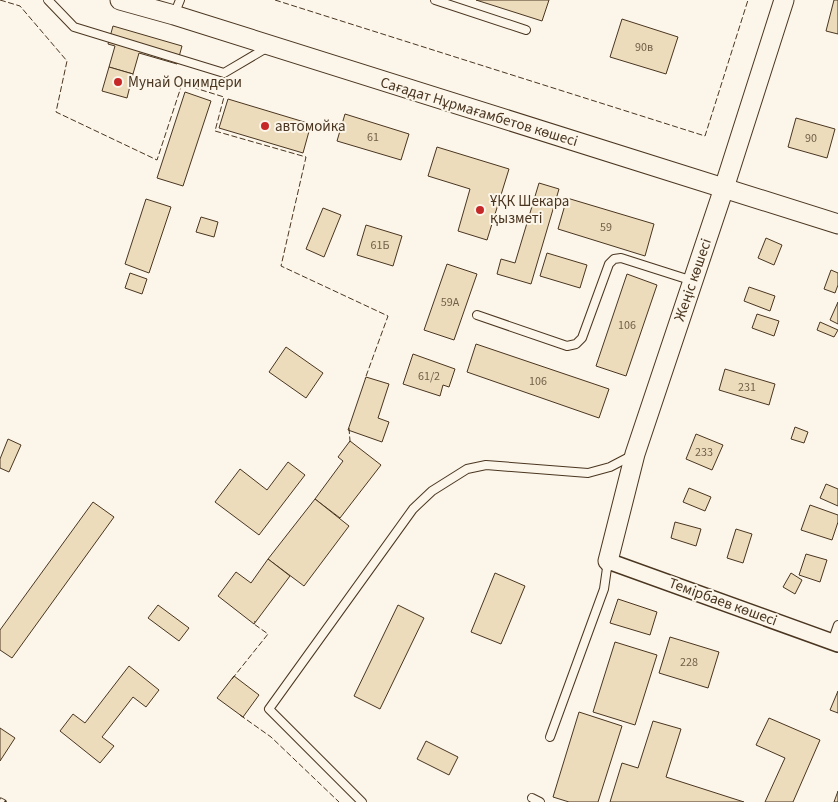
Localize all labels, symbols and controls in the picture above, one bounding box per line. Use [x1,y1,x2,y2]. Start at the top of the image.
house number: 90в [635,39,653,56]
place label: Мунай Онимдери [128,72,242,93]
street label: Сағадат Нұрмағамбетов көшесі [378,72,580,152]
marker: Мунай Онимдери [112,76,124,88]
place label: автомойка [275,116,346,137]
marker: автомойка [259,120,271,132]
house number: 61 [367,129,379,146]
house number: 90 [805,130,817,147]
place label: ҰҚК Шекара қызметі [489,191,569,229]
marker: ҰҚК Шекара қызметі [474,204,486,216]
house number: 59 [600,219,612,236]
street label: Жеңіс көшесі [669,236,717,324]
house number: 61Б [371,237,389,254]
house number: 59А [441,294,460,311]
house number: 106 [618,317,636,334]
house number: 61/2 [418,368,440,385]
house number: 106 [529,373,547,390]
house number: 231 [738,379,756,396]
house number: 233 [695,444,713,461]
street label: Темірбаев көшесі [666,573,780,631]
house number: 228 [680,654,698,671]

